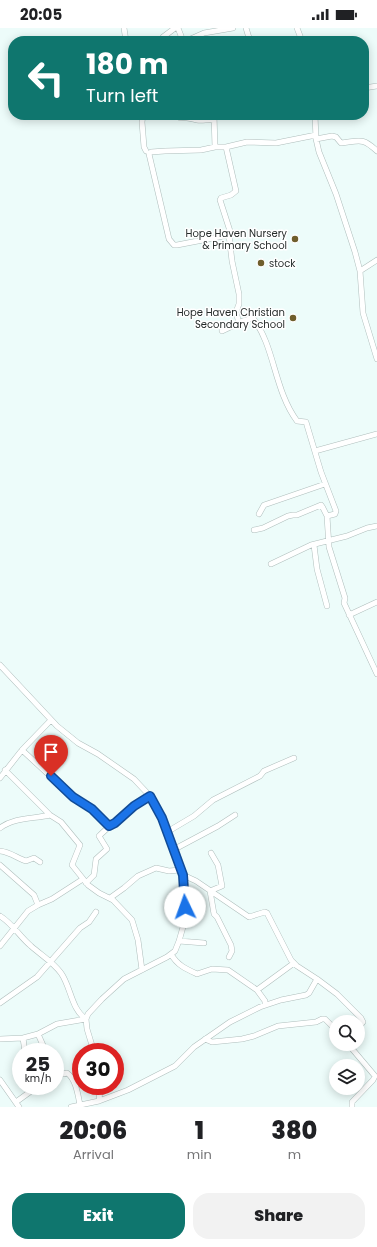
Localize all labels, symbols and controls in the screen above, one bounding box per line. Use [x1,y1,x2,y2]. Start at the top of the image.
text: 20:05 [20,4,62,25]
text: 180 m [86,45,169,84]
icon: left [20,52,72,104]
text: Turn left [86,83,158,108]
place label: Hope Haven Nursery & Primary School [186,226,287,253]
marker: Hope Haven Nursery & Primary School [290,234,300,244]
place label: stock [269,256,296,271]
marker: stock [256,258,266,268]
place label: Hope Haven Christian Secondary School [177,305,285,332]
marker: Hope Haven Christian Secondary School [288,313,298,323]
pin [34,735,68,776]
icon: arrive [40,741,62,763]
position arrow [164,886,206,928]
map controls [329,1015,365,1095]
button: search [329,1015,365,1051]
speed limit sign: 30 [72,1043,124,1095]
text: 25 [26,1050,50,1078]
button: layers [329,1059,365,1095]
text: km/h [25,1071,51,1086]
text: 20:06 [60,1114,127,1147]
text: 1 [195,1114,204,1147]
text: 380 [271,1114,317,1147]
text: Arrival [73,1145,114,1164]
text: min [187,1145,212,1164]
text: m [288,1145,301,1164]
button: Exit [12,1193,185,1239]
button: Share [193,1193,365,1239]

